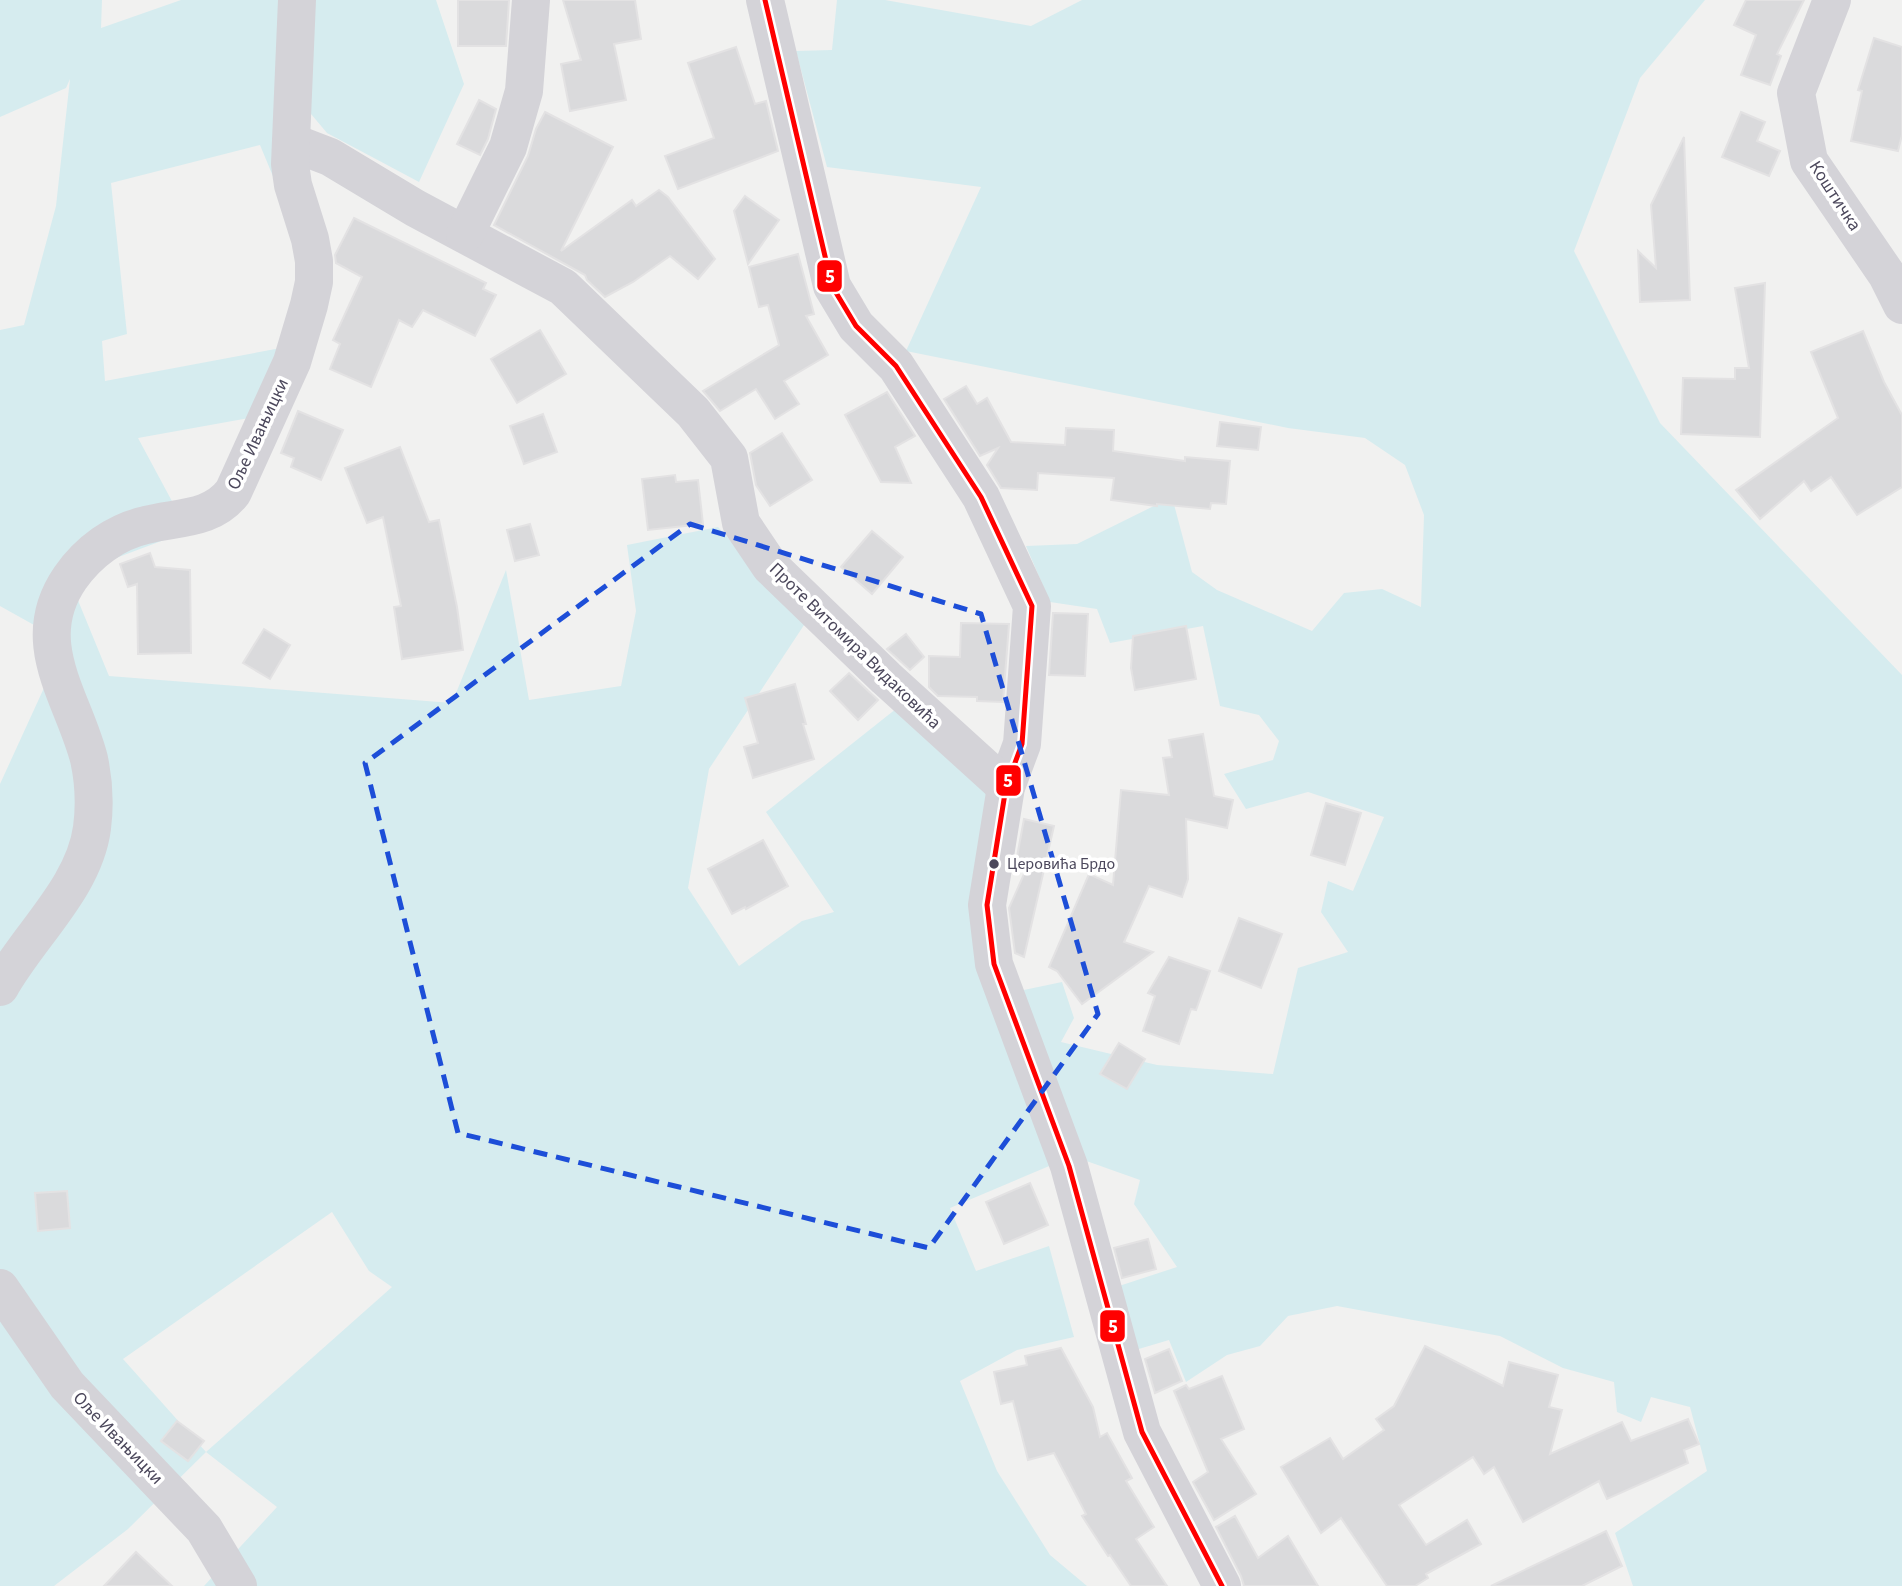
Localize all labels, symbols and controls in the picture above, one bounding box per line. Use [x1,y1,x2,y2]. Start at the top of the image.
street label: Коштичка [1803,156,1867,236]
line badge: 5 [816,259,843,293]
text: 5 [825,264,835,291]
street label: Оље Ивањицки [221,374,295,494]
street label: Проте Витомира Видаковића [764,557,946,735]
line badge: 5 [995,764,1022,797]
text: 5 [1003,768,1013,795]
place label: Церовића Брдо [1007,853,1115,875]
marker: Церовића Брдо [987,857,1001,871]
line badge: 5 [1099,1309,1126,1343]
text: 5 [1108,1314,1118,1341]
street label: Оље Ивањицки [67,1386,169,1490]

